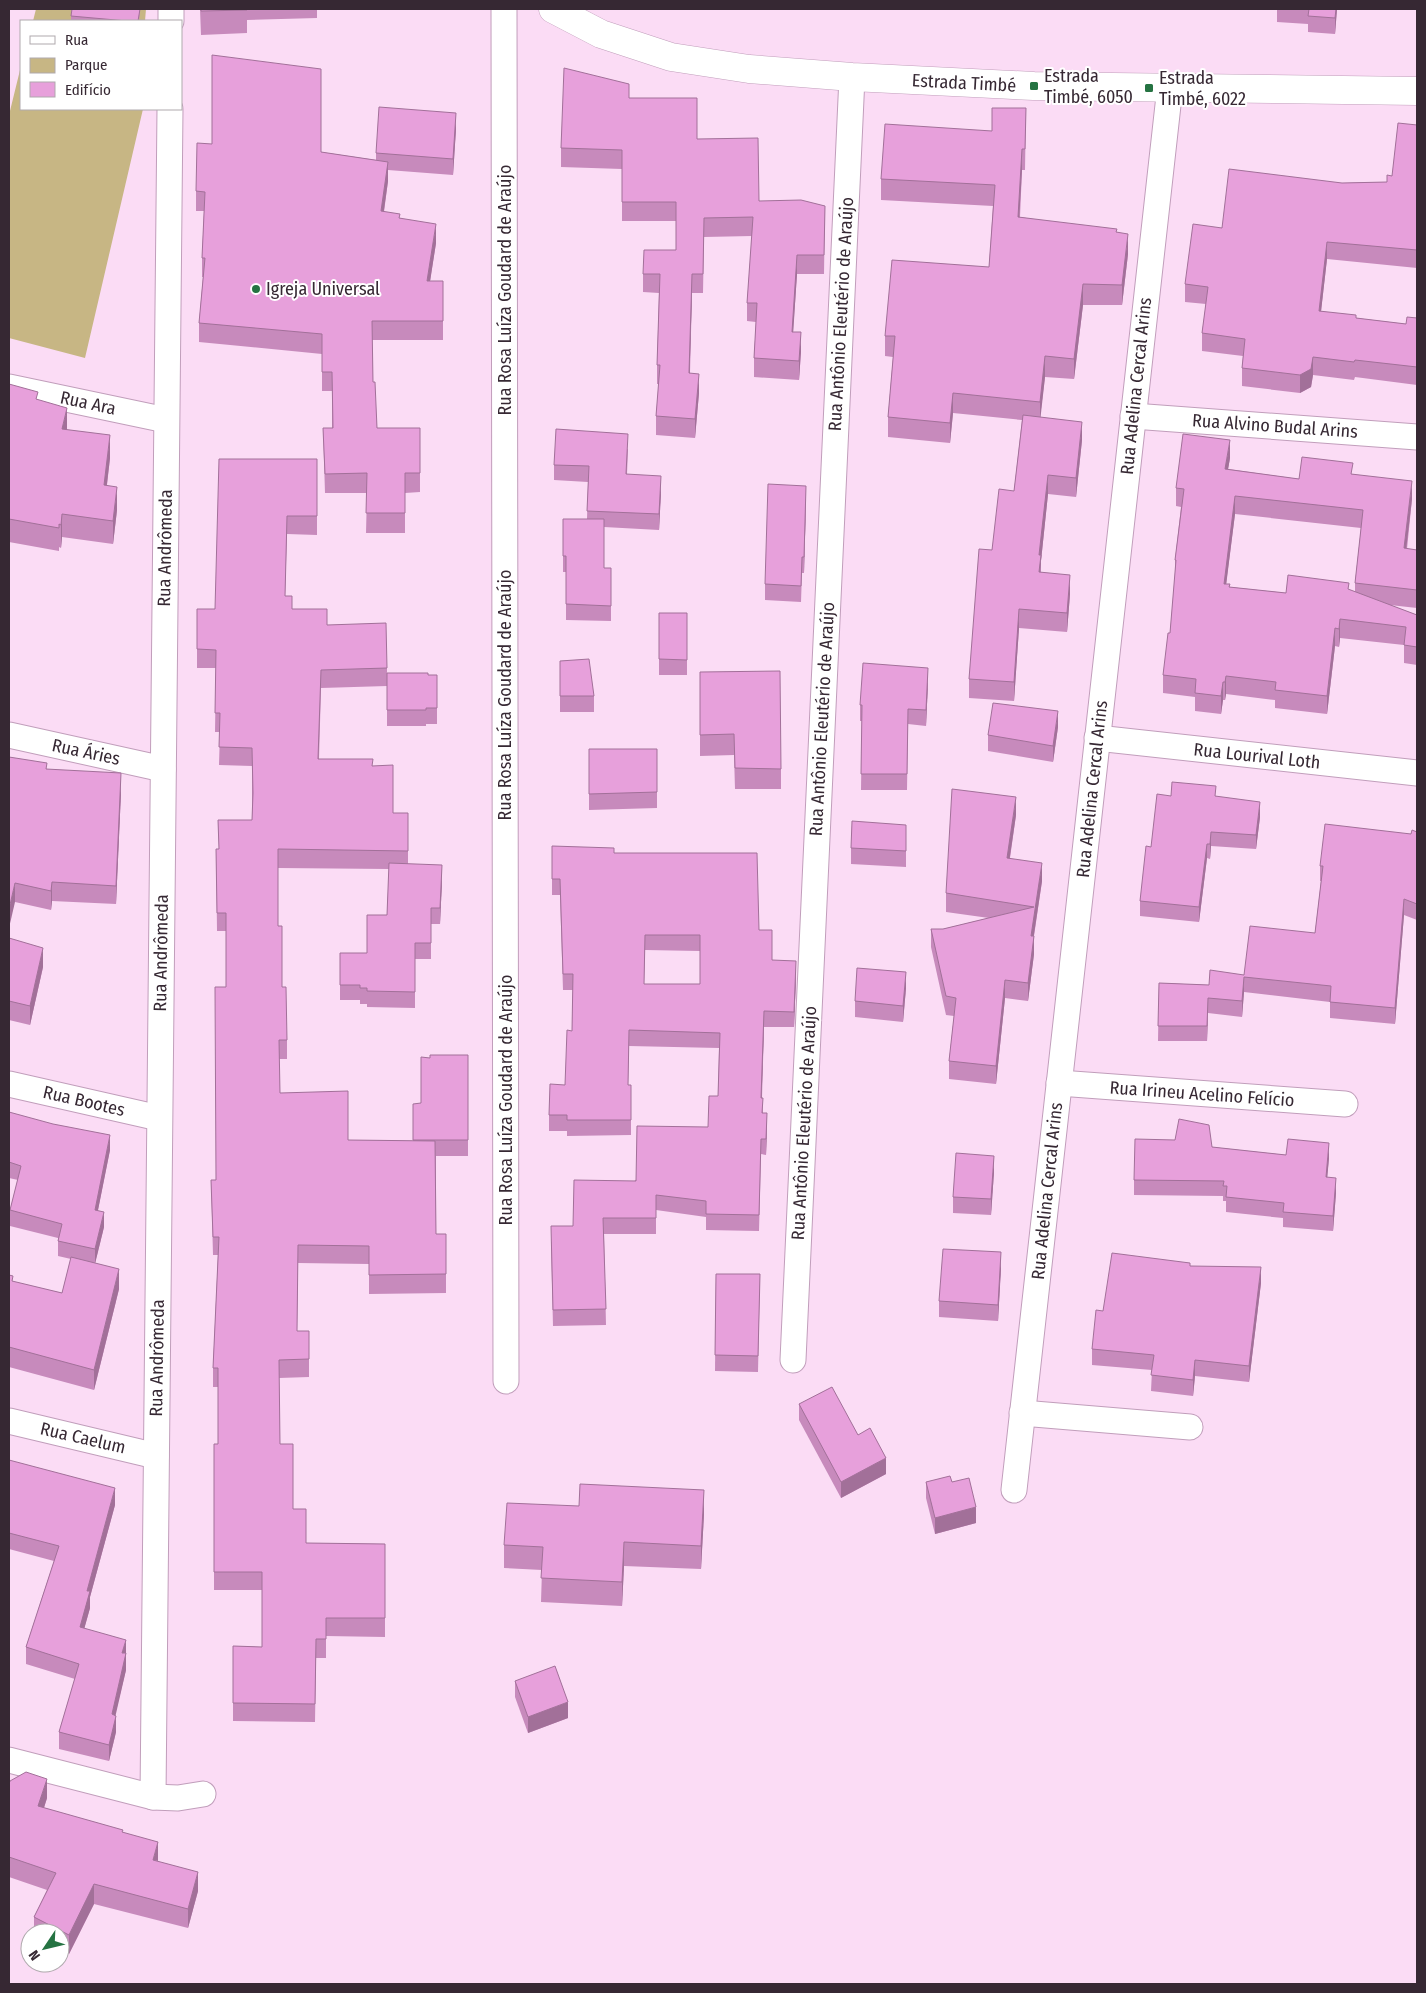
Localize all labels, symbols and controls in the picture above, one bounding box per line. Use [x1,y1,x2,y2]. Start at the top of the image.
legend [20,20,182,110]
text: Rua [65,31,88,49]
text: Parque [65,56,108,74]
place label: Estrada Timbé, 6050 [1044,65,1133,108]
place label: Estrada Timbé, 6022 [1159,67,1246,110]
street label: Estrada Timbé [911,69,1017,97]
marker: Estrada Timbé, 6050 [1028,80,1040,92]
text: Edifício [65,81,111,99]
marker: Estrada Timbé, 6022 [1143,82,1155,94]
street label: Rua Rosa Luíza Goudard de Araújo [494,164,516,416]
street label: Rua Antônio Eleutério de Araújo [824,196,858,432]
place label: Igreja Universal [266,278,380,300]
marker: Igreja Universal [250,283,262,295]
street label: Rua Adelina Cercal Arins [1116,296,1156,476]
street label: Rua Ara [58,386,118,420]
street label: Rua Alvino Budal Arins [1191,409,1359,443]
street label: Rua Andrômeda [153,489,177,607]
street label: Rua Rosa Luíza Goudard de Araújo [494,569,516,821]
street label: Rua Antônio Eleutério de Araújo [805,601,839,837]
street label: Rua Adelina Cercal Arins [1072,699,1112,879]
street label: Rua Áries [50,733,123,770]
street label: Rua Lourival Loth [1193,738,1321,774]
street label: Rua Andrômeda [149,894,173,1012]
street label: Rua Rosa Luíza Goudard de Araújo [495,974,517,1226]
street label: Rua Antônio Eleutério de Araújo [787,1005,821,1241]
street label: Rua Irineu Acelino Felício [1109,1077,1295,1111]
street label: Rua Bootes [41,1081,127,1121]
street label: Rua Adelina Cercal Arins [1027,1101,1067,1281]
street label: Rua Andrômeda [145,1299,169,1417]
street label: Rua Caelum [38,1418,128,1458]
north arrow [20,1923,70,1973]
text: N [25,1947,44,1963]

